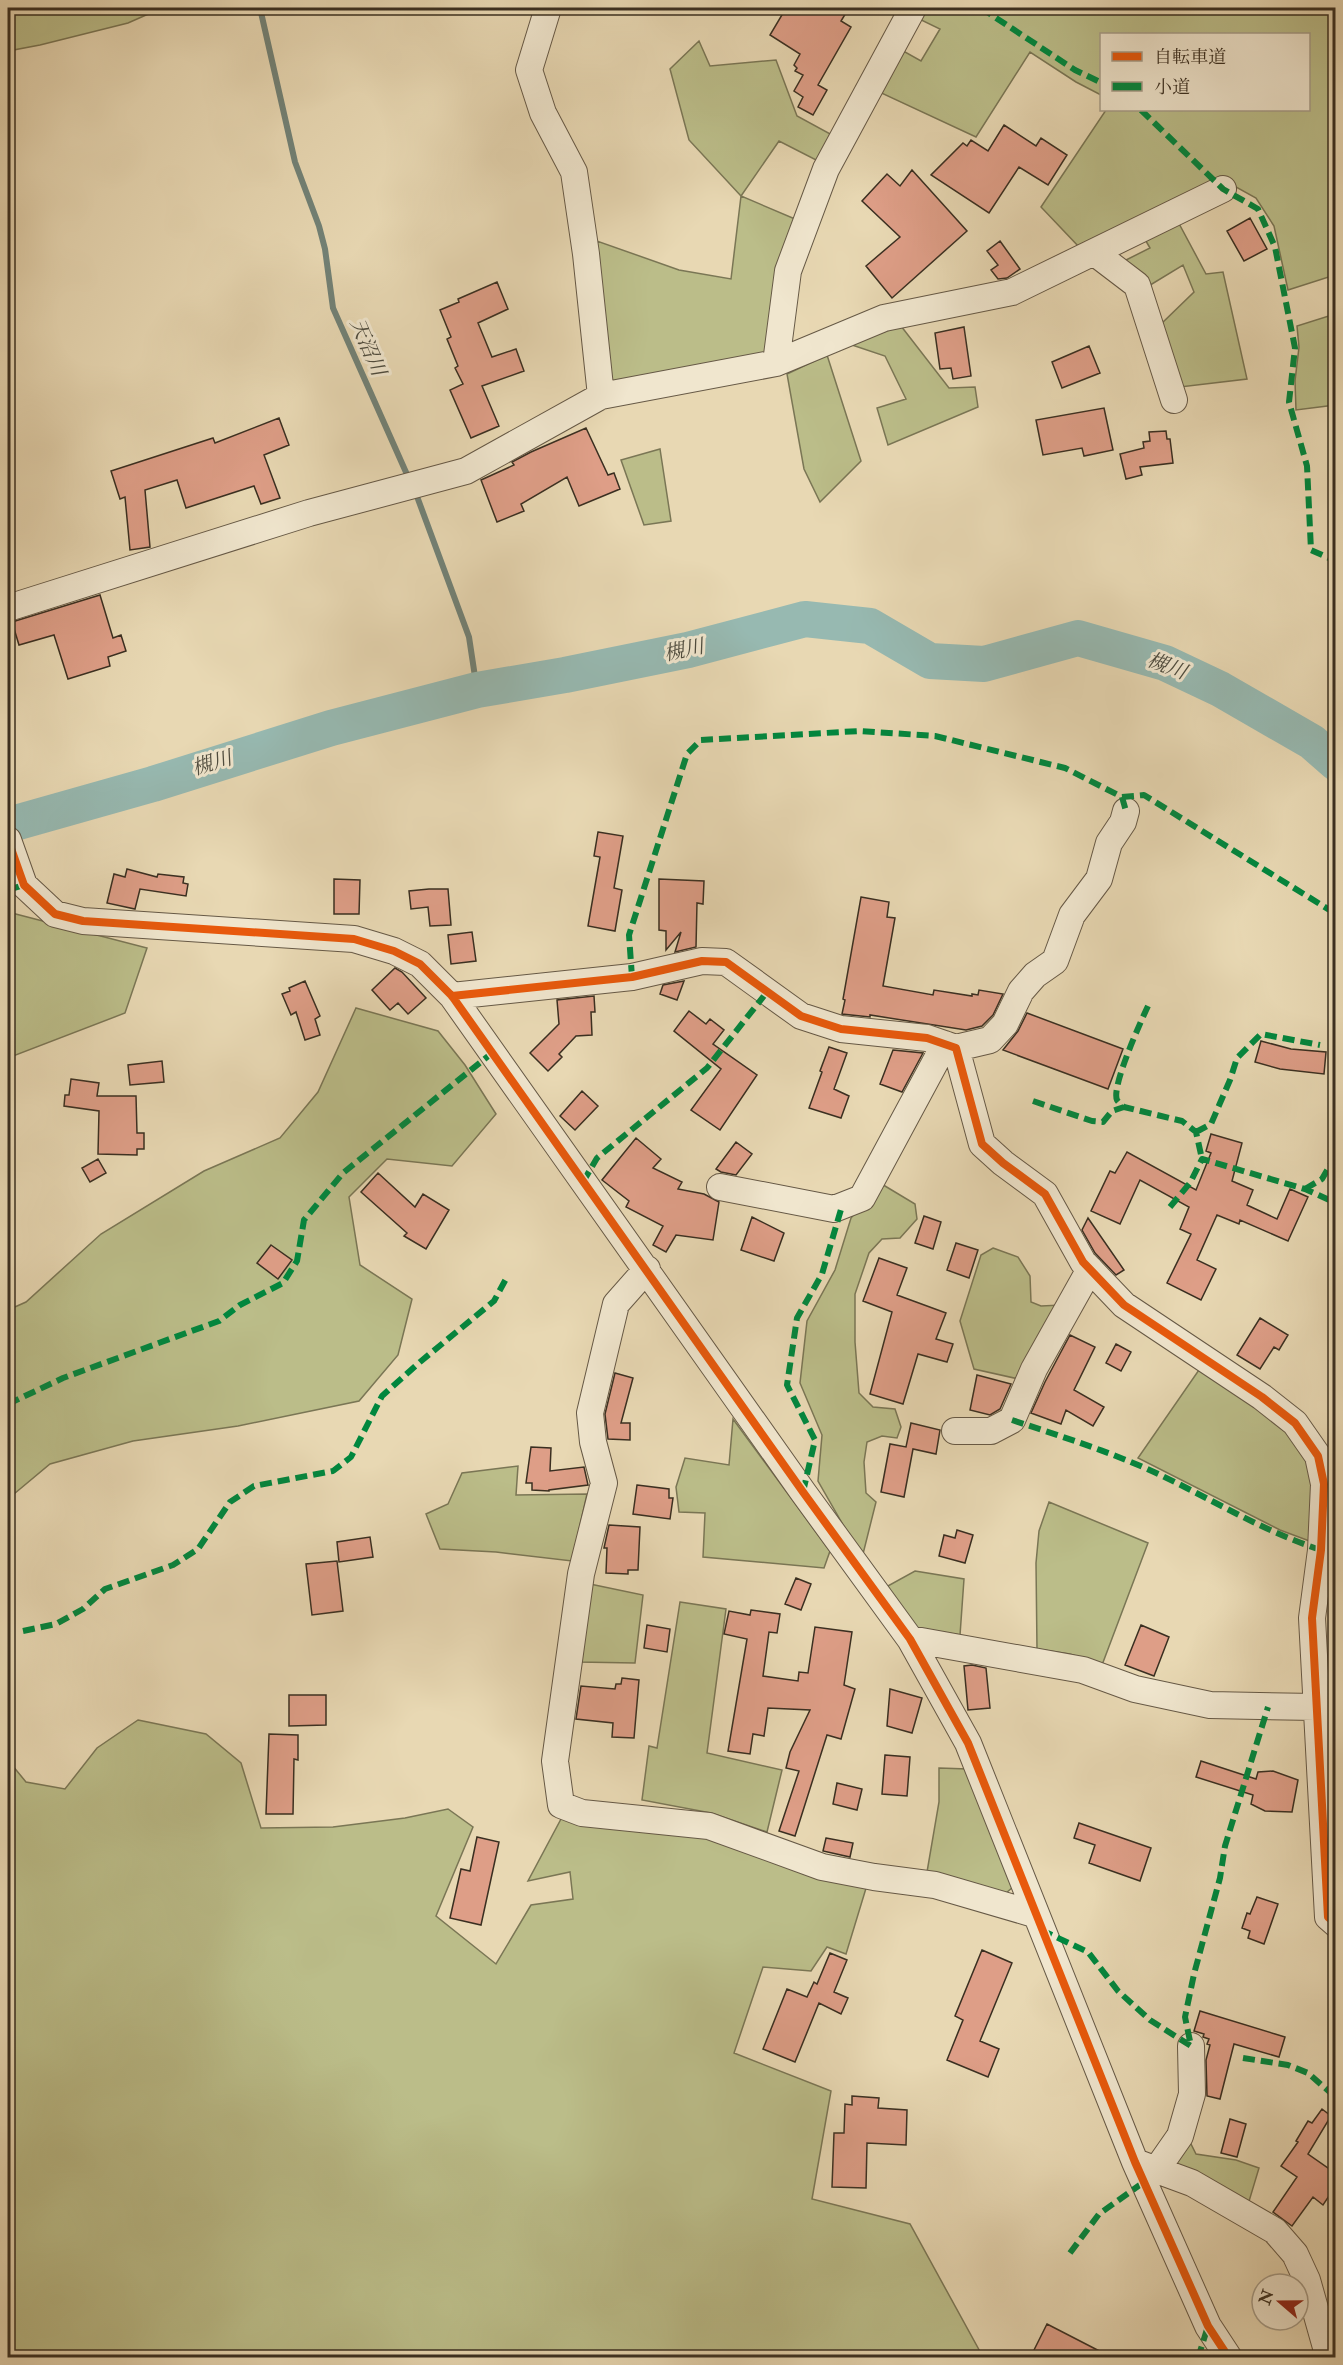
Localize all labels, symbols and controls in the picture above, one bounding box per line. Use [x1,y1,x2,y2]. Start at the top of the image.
legend [1100,33,1310,111]
text: 自転車道 [1154,46,1226,69]
text: 小道 [1154,76,1190,99]
water label: 天沼川 [345,315,392,381]
water label: 槻川 [662,633,708,666]
water label: 槻川 [1144,647,1192,686]
water label: 槻川 [189,745,237,781]
north arrow [1250,2272,1310,2332]
text: N [1255,2286,1279,2308]

